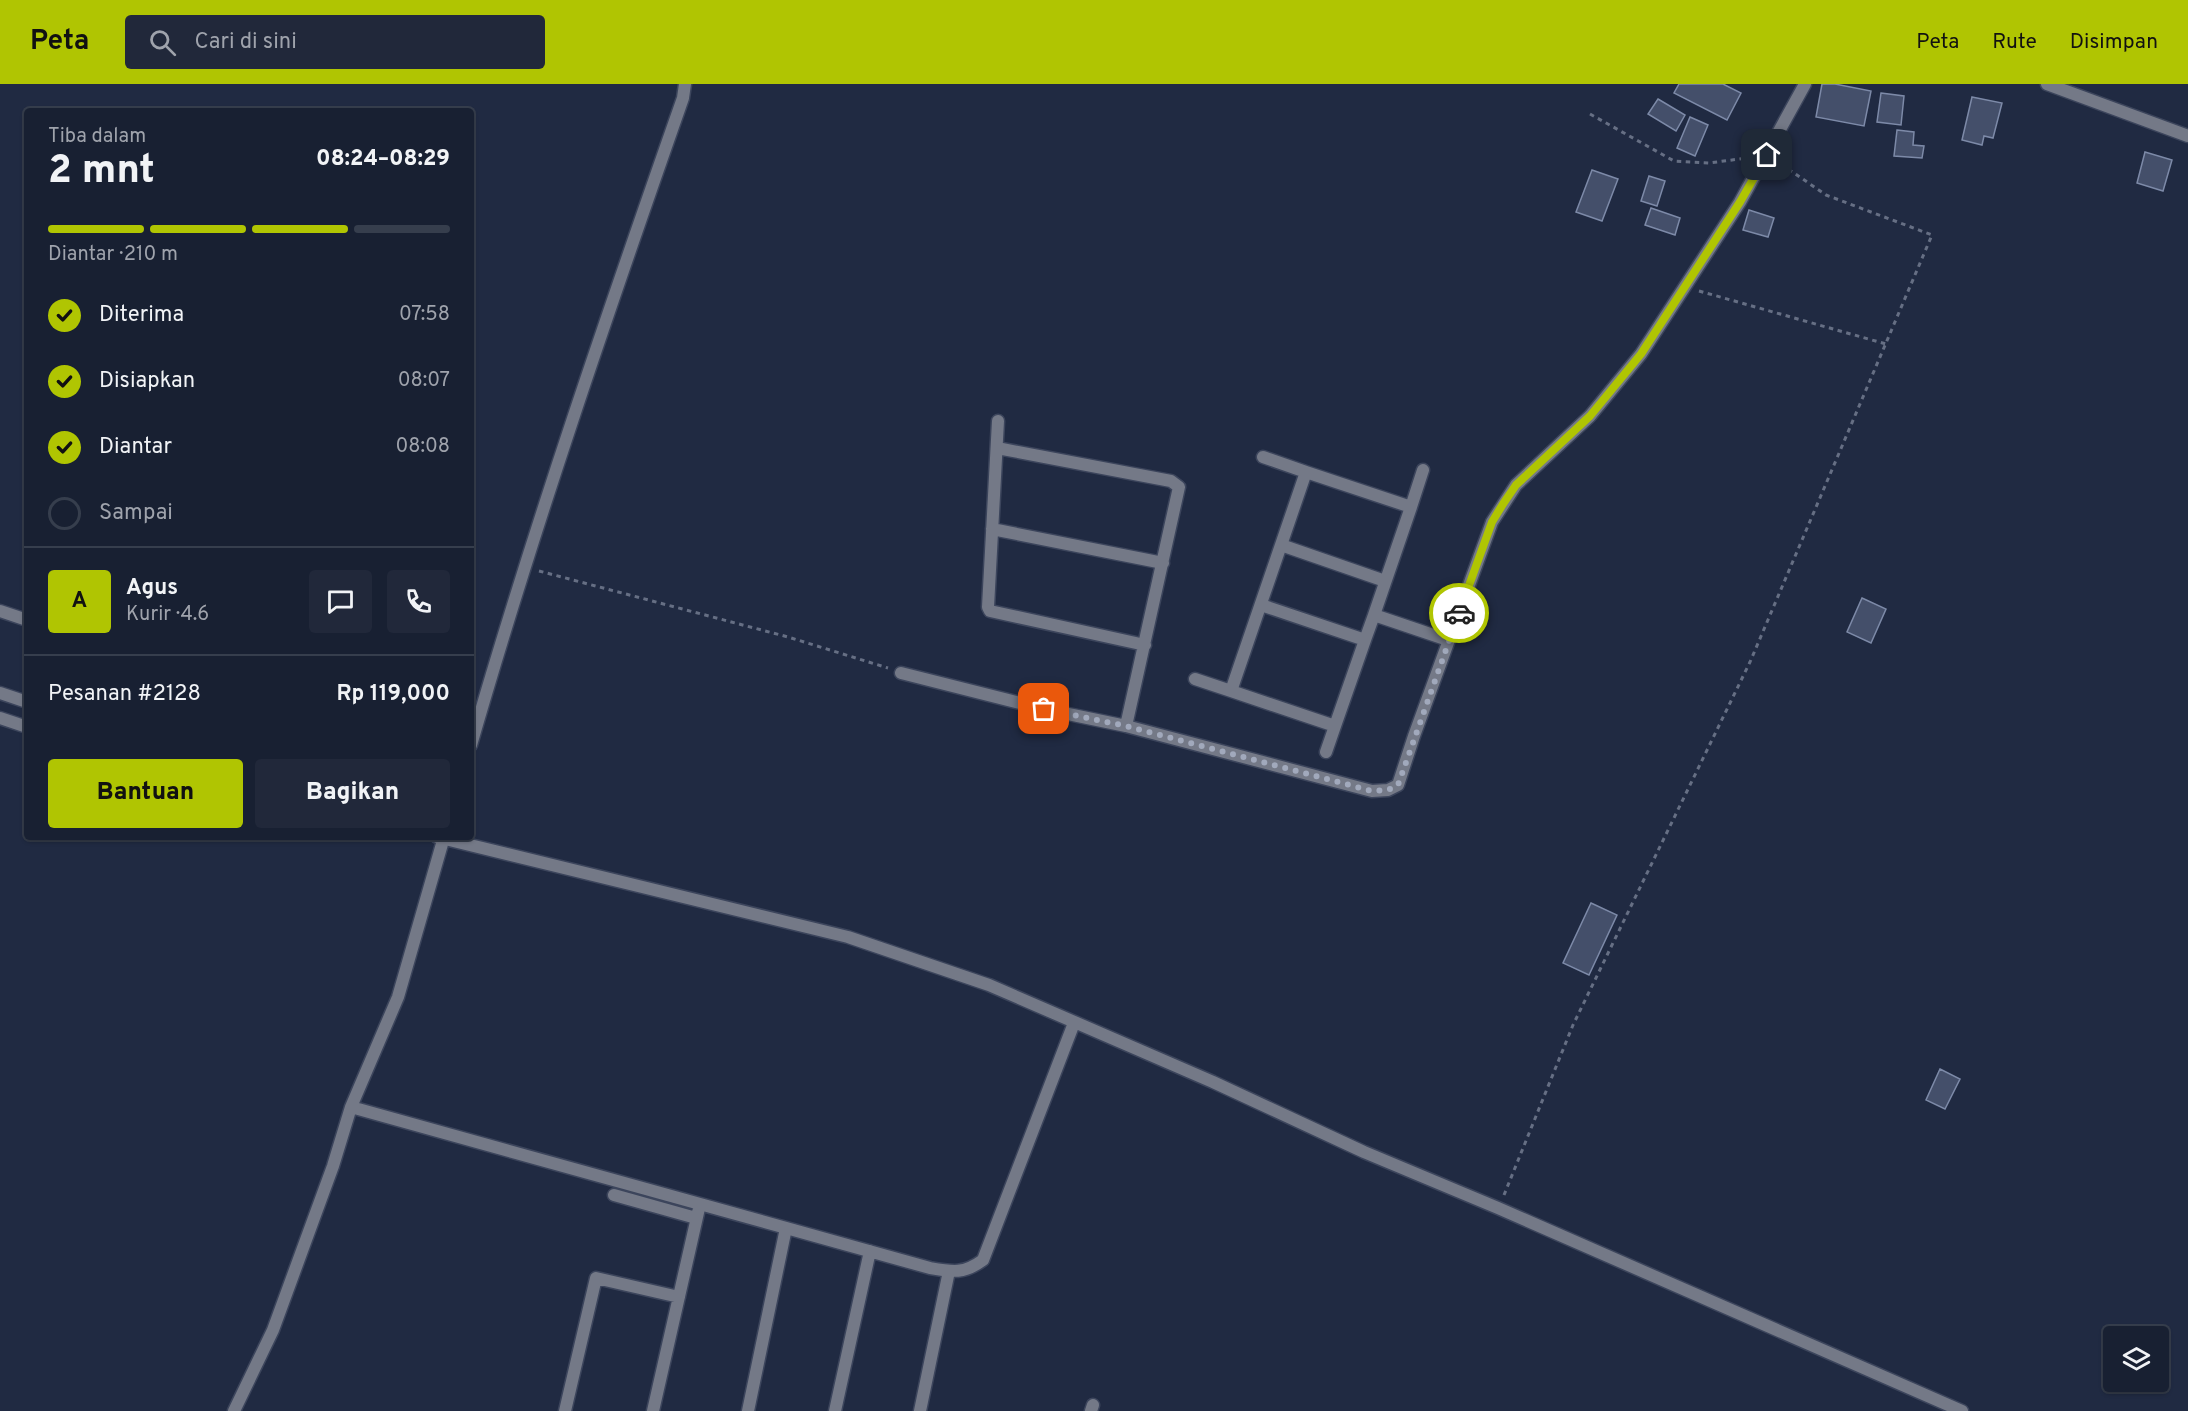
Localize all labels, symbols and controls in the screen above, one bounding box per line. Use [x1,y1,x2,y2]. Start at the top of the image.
search box [125,15,545,69]
text: Peta [30,24,89,60]
icon: search [146,26,179,59]
text: Cari di sini [194,29,297,56]
text: Peta [1916,29,1959,56]
text: Rute [1992,29,2037,56]
text: Disimpan [2070,29,2158,56]
text: Tiba dalam [48,124,146,150]
pin [1741,129,1792,180]
icon: home [1750,138,1783,171]
text: 08:24–08:29 [316,146,450,173]
text: 2 mnt [48,148,155,197]
text: Diantar · 210 m [48,242,178,268]
icon: check [48,299,81,332]
text: Diterima [99,302,184,329]
text: 07:58 [399,302,450,328]
icon: check [48,365,81,398]
text: Disiapkan [99,368,195,395]
text: 08:07 [398,368,450,394]
icon: check [48,431,81,464]
text: Diantar [99,434,172,461]
text: 08:08 [395,434,450,460]
text: Sampai [99,500,173,527]
button: chat [309,570,372,633]
button: phone [387,570,450,633]
text: Agus [126,575,178,602]
courier [1429,583,1489,643]
text: A [72,588,87,615]
icon: car [1443,597,1476,630]
text: Kurir · 4.6 [126,602,209,628]
text: Pesanan #2128 [48,681,201,708]
text: Rp 119,000 [336,681,450,708]
pin [1018,683,1069,734]
icon: bag [1027,692,1060,725]
button: Bantuan [48,759,243,828]
button: Bagikan [255,759,450,828]
map controls [2103,1326,2169,1392]
button: layers [2103,1326,2169,1392]

